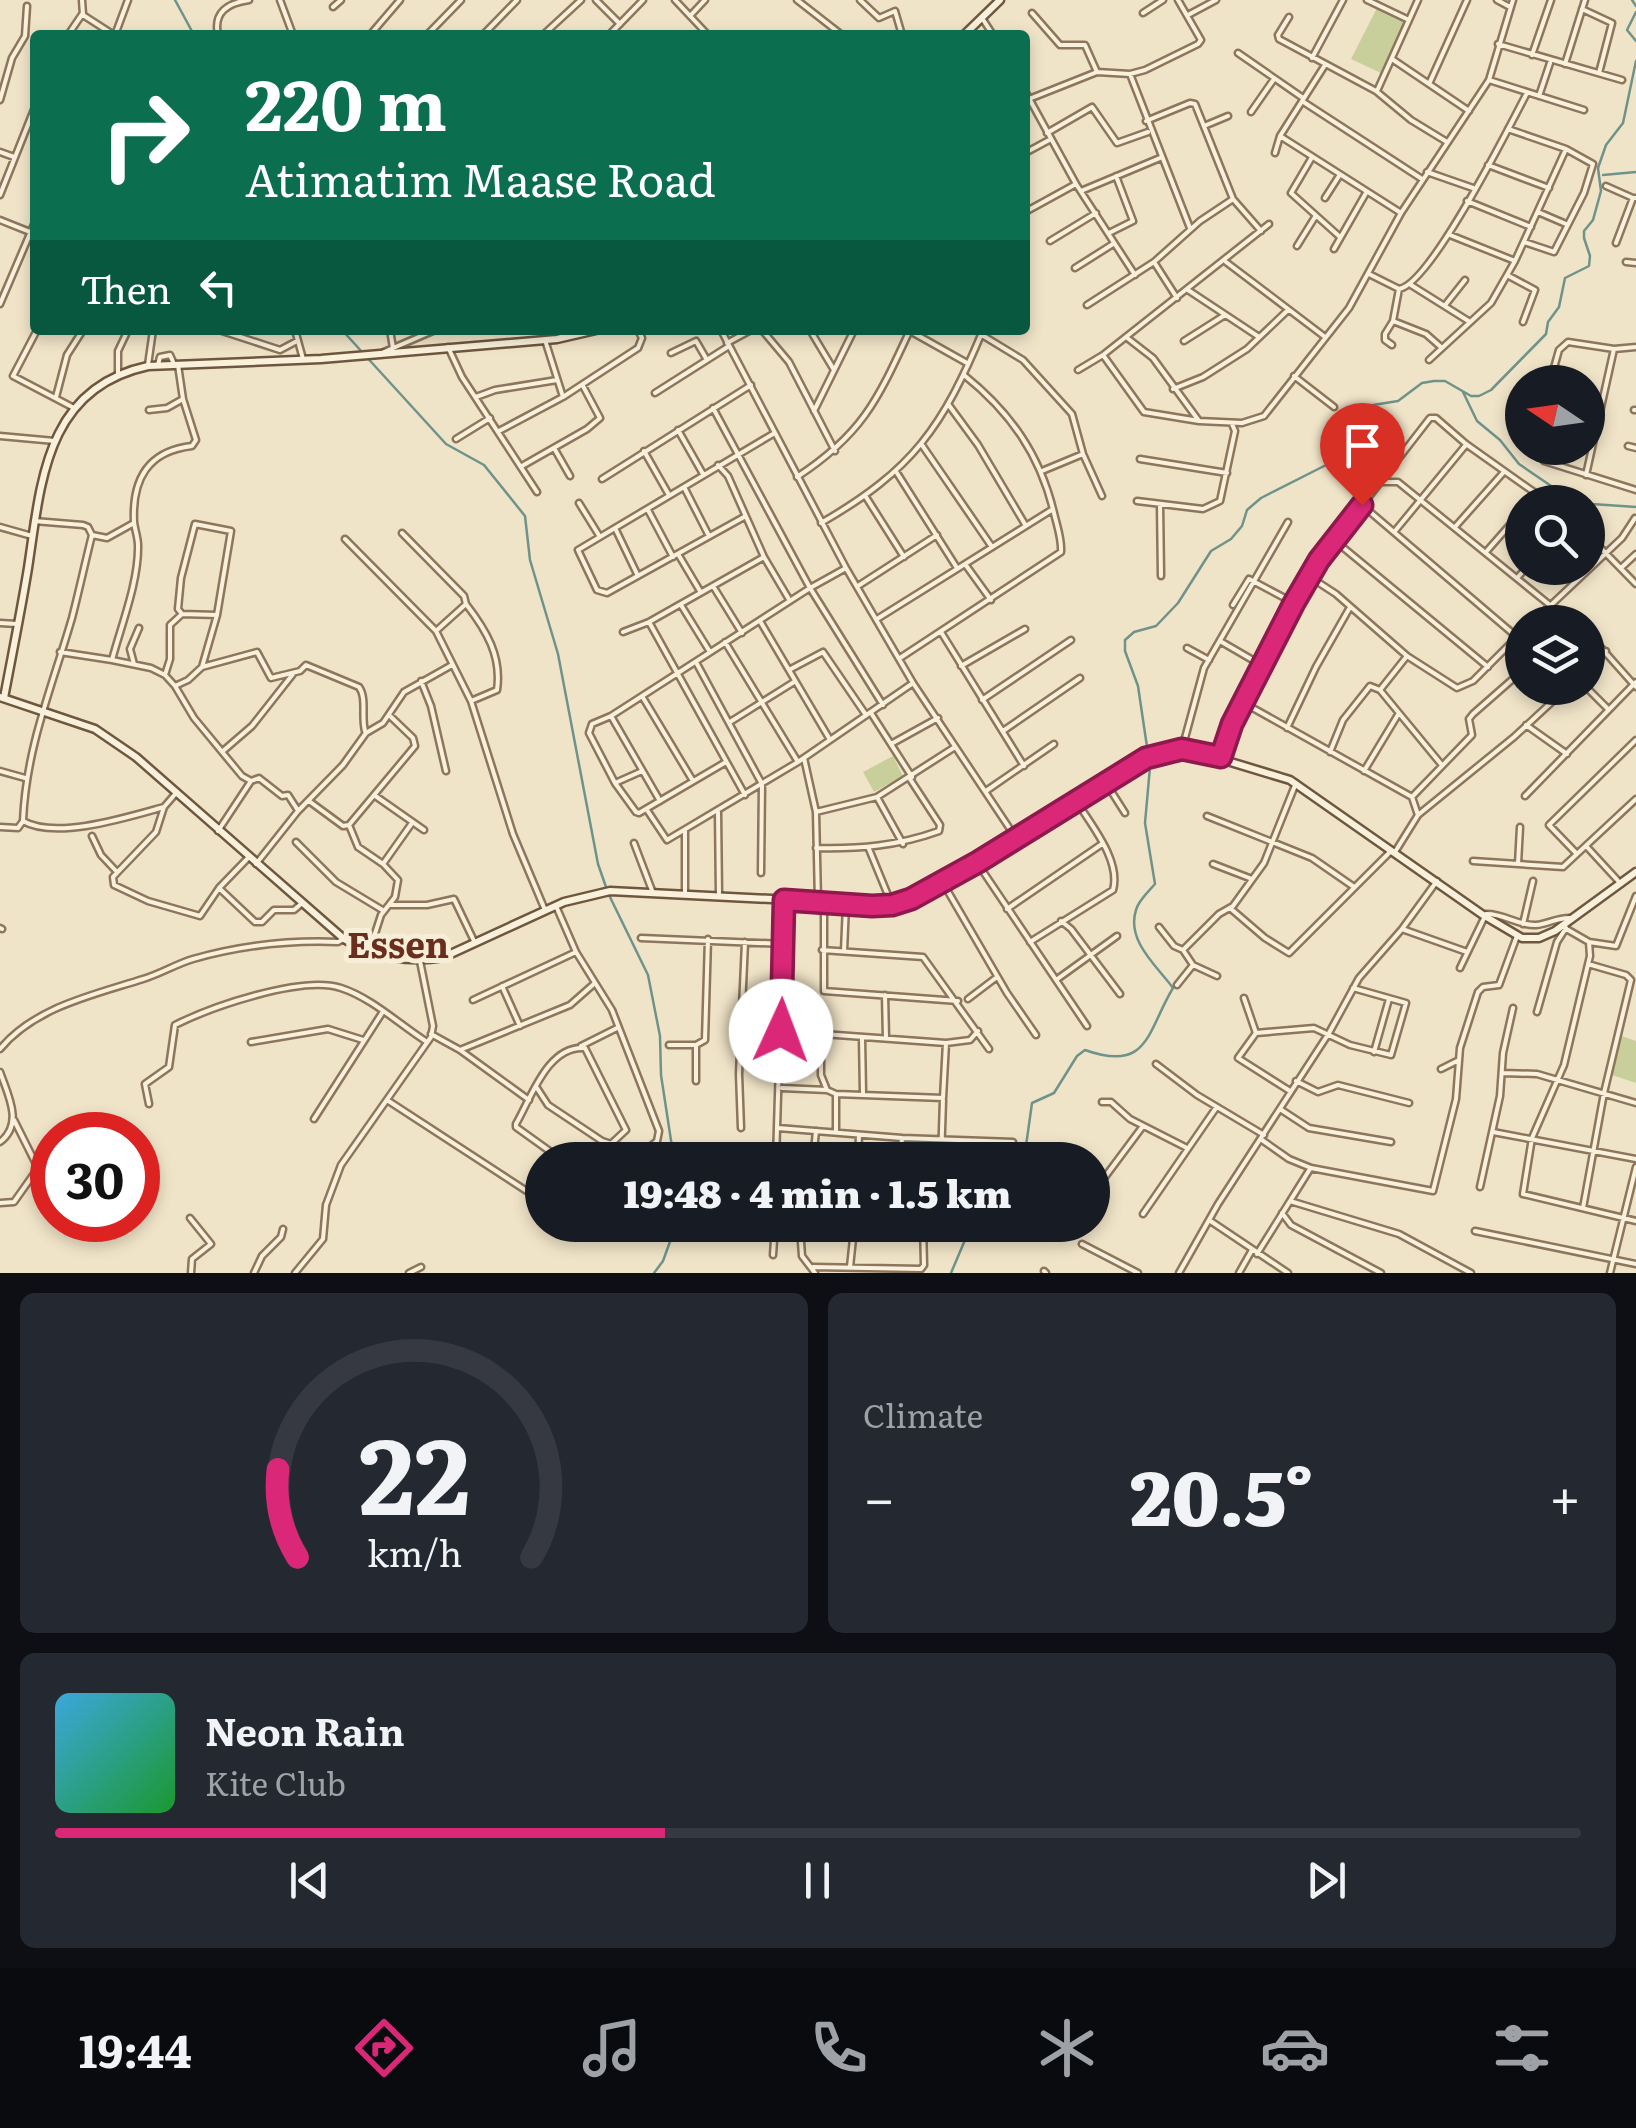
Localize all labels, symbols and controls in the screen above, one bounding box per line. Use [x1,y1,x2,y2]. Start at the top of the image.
text: 220 m [245,49,447,153]
icon: right [80,70,210,200]
text: Atimatim Maase Road [245,144,716,211]
text: Then [80,259,171,316]
icon: left [191,260,246,315]
north arrow [1505,365,1605,465]
map controls [1505,365,1605,705]
pin [1320,403,1405,506]
icon: arrive [1335,418,1390,473]
button: search [1505,485,1605,585]
button: layers [1505,605,1605,705]
district label: Essen [347,917,449,969]
position arrow [729,979,833,1083]
speed limit sign: 30 [30,1112,160,1242]
text: 19:48 · 4 min · 1.5 km [624,1163,1011,1220]
text: Climate [863,1390,983,1438]
text: 22 [358,1393,470,1547]
text: 20.5° [1130,1438,1314,1549]
text: − [863,1454,895,1536]
text: + [1549,1454,1581,1536]
text: km/h [366,1525,462,1578]
text: Neon Rain [205,1701,405,1758]
text: Kite Club [205,1758,346,1806]
icon: previous [282,1853,337,1908]
icon: pause [790,1853,845,1908]
icon: next [1299,1853,1354,1908]
icon: directions [349,2013,419,2083]
icon: music [577,2013,647,2083]
icon: phone [804,2013,874,2083]
icon: climate [1032,2013,1102,2083]
icon: car [1260,2013,1330,2083]
icon: filters [1487,2013,1557,2083]
text: 19:44 [79,2015,192,2082]

